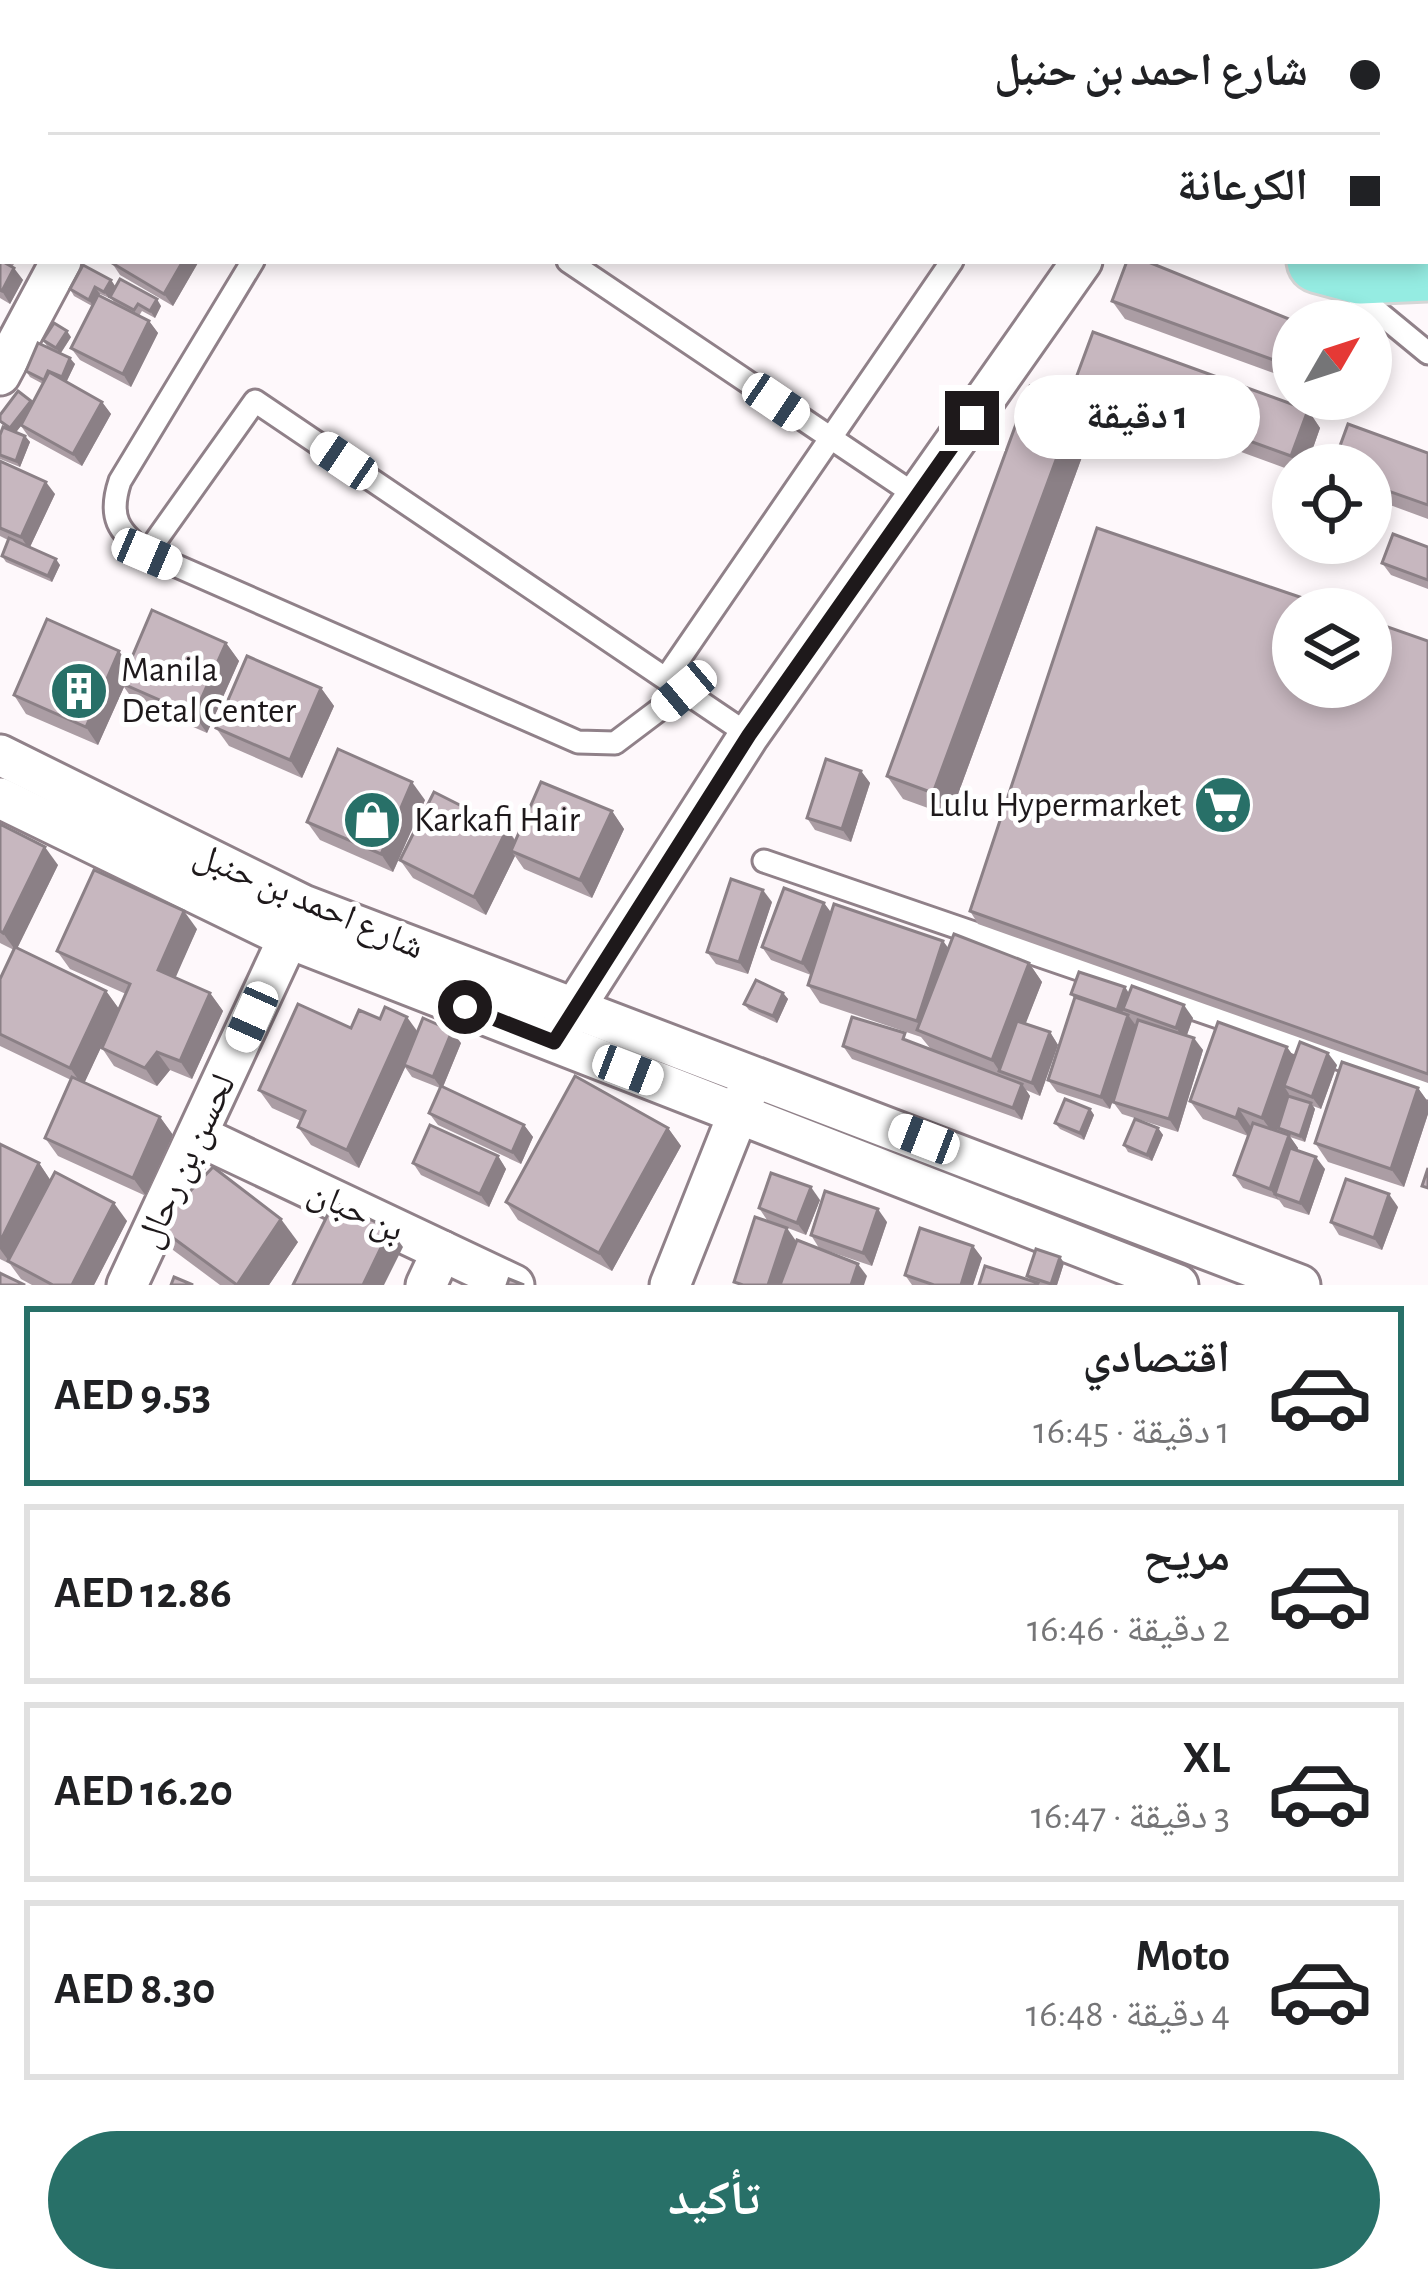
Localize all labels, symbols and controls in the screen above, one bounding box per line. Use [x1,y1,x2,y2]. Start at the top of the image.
text: شارع احمد بن حنبل [994,49,1308,94]
text: الكرعانة [1177,164,1308,209]
north arrow [1272,300,1392,420]
map controls [1272,300,1392,708]
car [736,367,816,437]
callout: 1 دقيقة [1014,376,1260,460]
route end [945,391,999,445]
text: 1 دقيقة [1086,397,1188,436]
car [304,426,384,496]
button: locate [1272,444,1392,564]
car [107,523,187,585]
button: layers [1272,588,1392,708]
place label: Manila Detal Center [121,652,297,729]
car [645,654,723,728]
building icon: Manila Detal Center [48,660,110,722]
supermarket icon: Lulu Hypermarket [1192,774,1254,836]
place label: Lulu Hypermarket [928,787,1182,823]
shop icon: Karkafi Hair [341,789,403,851]
place label: Karkafi Hair [414,802,580,838]
street label: شارع احمد بن حنبل [188,836,429,968]
car [221,977,283,1057]
route start [438,980,492,1034]
car [588,1040,668,1100]
street label: لحسن بن رحال [130,1069,244,1254]
car [884,1109,964,1169]
street label: بن حبان [302,1173,409,1250]
text: اقتصادي [1083,1336,1230,1381]
icon: car [1266,1342,1374,1450]
text: AED 9.53 [54,1373,211,1418]
text: 1 دقيقة · 16:45 [1033,1412,1230,1451]
text: مريح [1143,1534,1230,1579]
icon: car [1266,1540,1374,1648]
text: AED 12.86 [54,1571,232,1616]
text: 2 دقيقة · 16:46 [1027,1610,1230,1649]
text: XL [1182,1736,1230,1781]
icon: car [1266,1738,1374,1846]
text: AED 16.20 [54,1769,233,1814]
text: 3 دقيقة · 16:47 [1031,1797,1230,1836]
text: Moto [1135,1934,1230,1979]
icon: car [1266,1936,1374,2044]
text: AED 8.30 [54,1967,216,2012]
text: 4 دقيقة · 16:48 [1026,1995,1230,2034]
button: تأكيد [48,2131,1380,2269]

